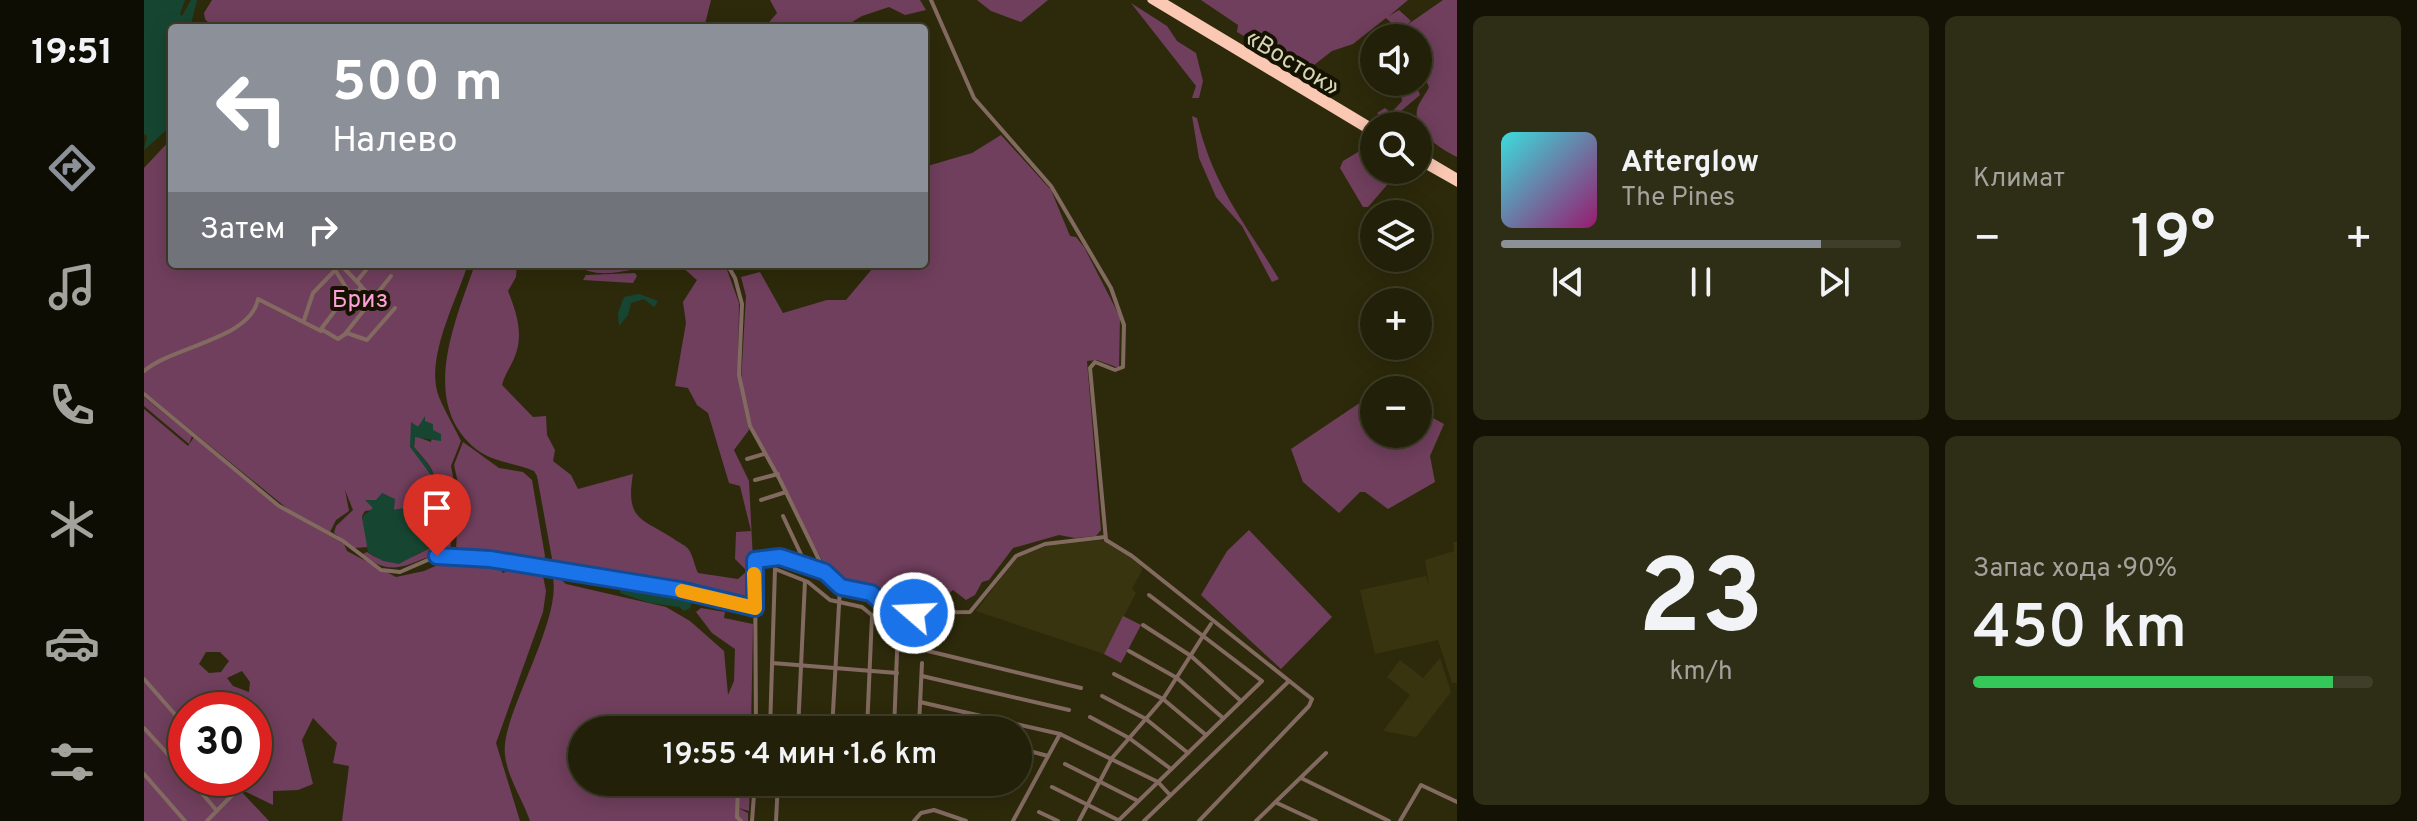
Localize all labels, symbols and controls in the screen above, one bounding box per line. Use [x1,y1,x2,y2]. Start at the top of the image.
street label: «Восток» [1239,24,1345,104]
map controls [1360,24,1432,448]
button: sound [1360,24,1432,96]
text: 19:51 [31,31,113,77]
text: 500 m [332,50,503,120]
icon: left [200,56,304,160]
button: search [1360,112,1432,184]
text: Налево [332,119,458,165]
icon: directions [44,140,100,196]
text: Afterglow [1621,145,1759,182]
text: Климат [1973,163,2065,196]
text: The Pines [1621,182,1735,215]
button: layers [1360,200,1432,272]
text: 19° [2131,203,2215,279]
icon: right [301,208,345,252]
text: Затем [200,212,285,249]
text: − [1973,213,2001,269]
text: + [2345,213,2373,269]
icon: music [44,259,100,315]
icon: previous [1546,260,1590,304]
icon: pause [1679,260,1723,304]
icon: next [1812,260,1856,304]
park label: Бриз [332,286,388,316]
button: + [1360,288,1432,360]
button: − [1360,376,1432,448]
icon: phone [44,377,100,433]
pin [403,474,471,556]
icon: arrive [415,486,459,530]
icon: climate [44,496,100,552]
text: 23 [1638,538,1764,670]
text: Запас хода · 90% [1973,553,2177,586]
position arrow [872,571,956,655]
text: 450 km [1973,593,2187,669]
icon: car [44,615,100,671]
text: km/h [1669,656,1733,689]
speed limit sign: 30 [168,692,272,796]
icon: filters [44,734,100,790]
text: 19:55 · 4 мин · 1.6 km [663,737,937,774]

